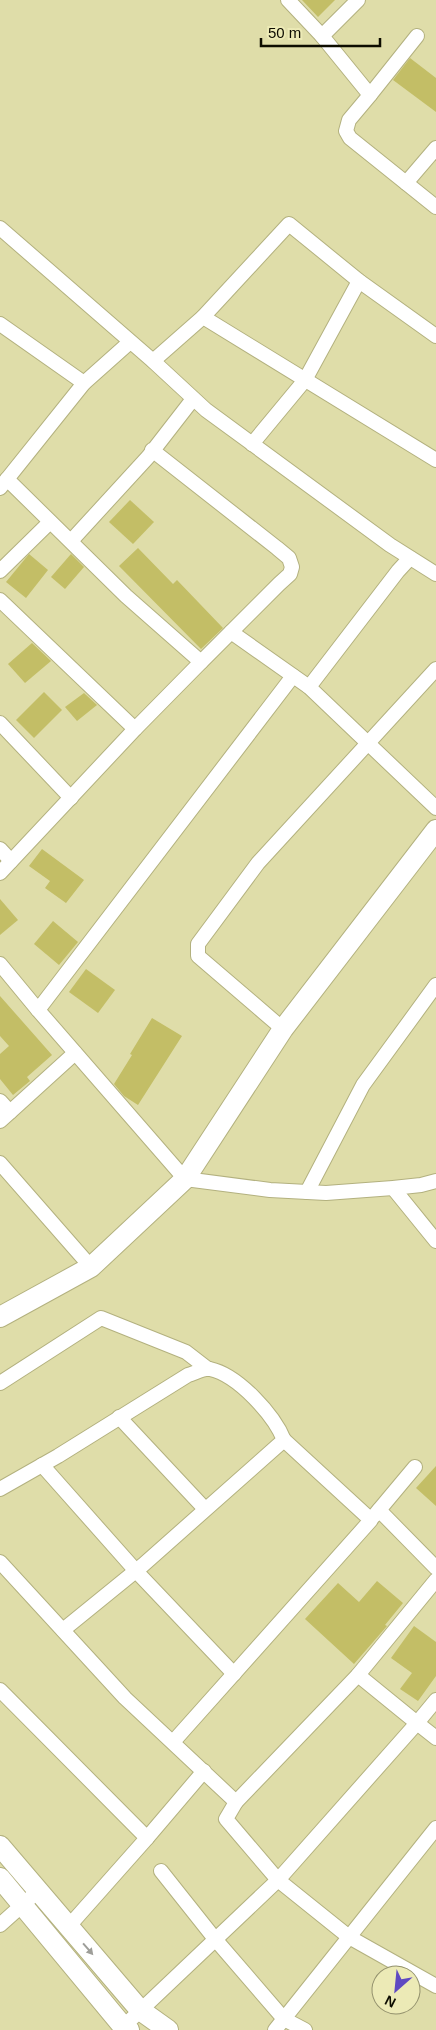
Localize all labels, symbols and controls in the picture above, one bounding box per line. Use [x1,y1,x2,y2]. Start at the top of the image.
scale bar [261,15,380,47]
text: 50 m [268,24,301,41]
one-way arrow [83,1943,94,1956]
north arrow [371,1965,421,2015]
text: N [382,1992,398,2011]

